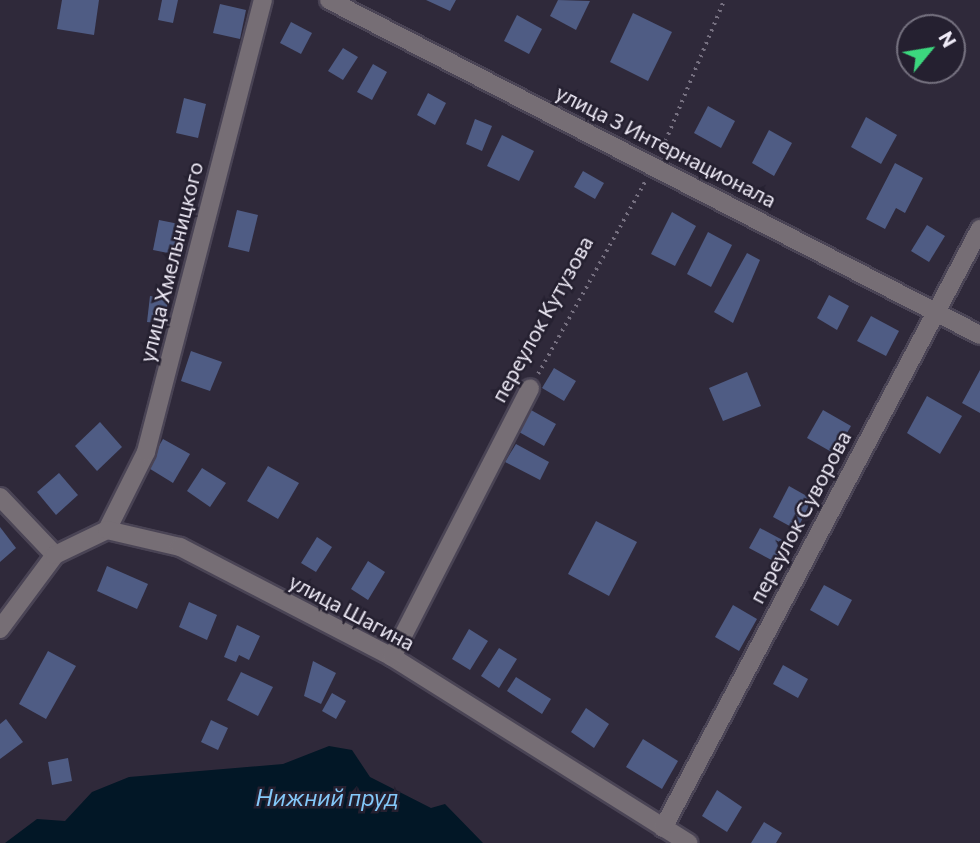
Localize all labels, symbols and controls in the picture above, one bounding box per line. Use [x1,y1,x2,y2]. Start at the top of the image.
north arrow [896,14,966,84]
text: N [934,27,961,51]
street label: улица 3 Интернационала [552,79,780,213]
street label: улица Хмельницкого [134,159,208,365]
street label: переулок Кутузова [486,232,598,406]
street label: переулок Суворова [744,427,856,607]
street label: улица Шагина [285,568,419,656]
water label: Нижний пруд [255,783,399,811]

